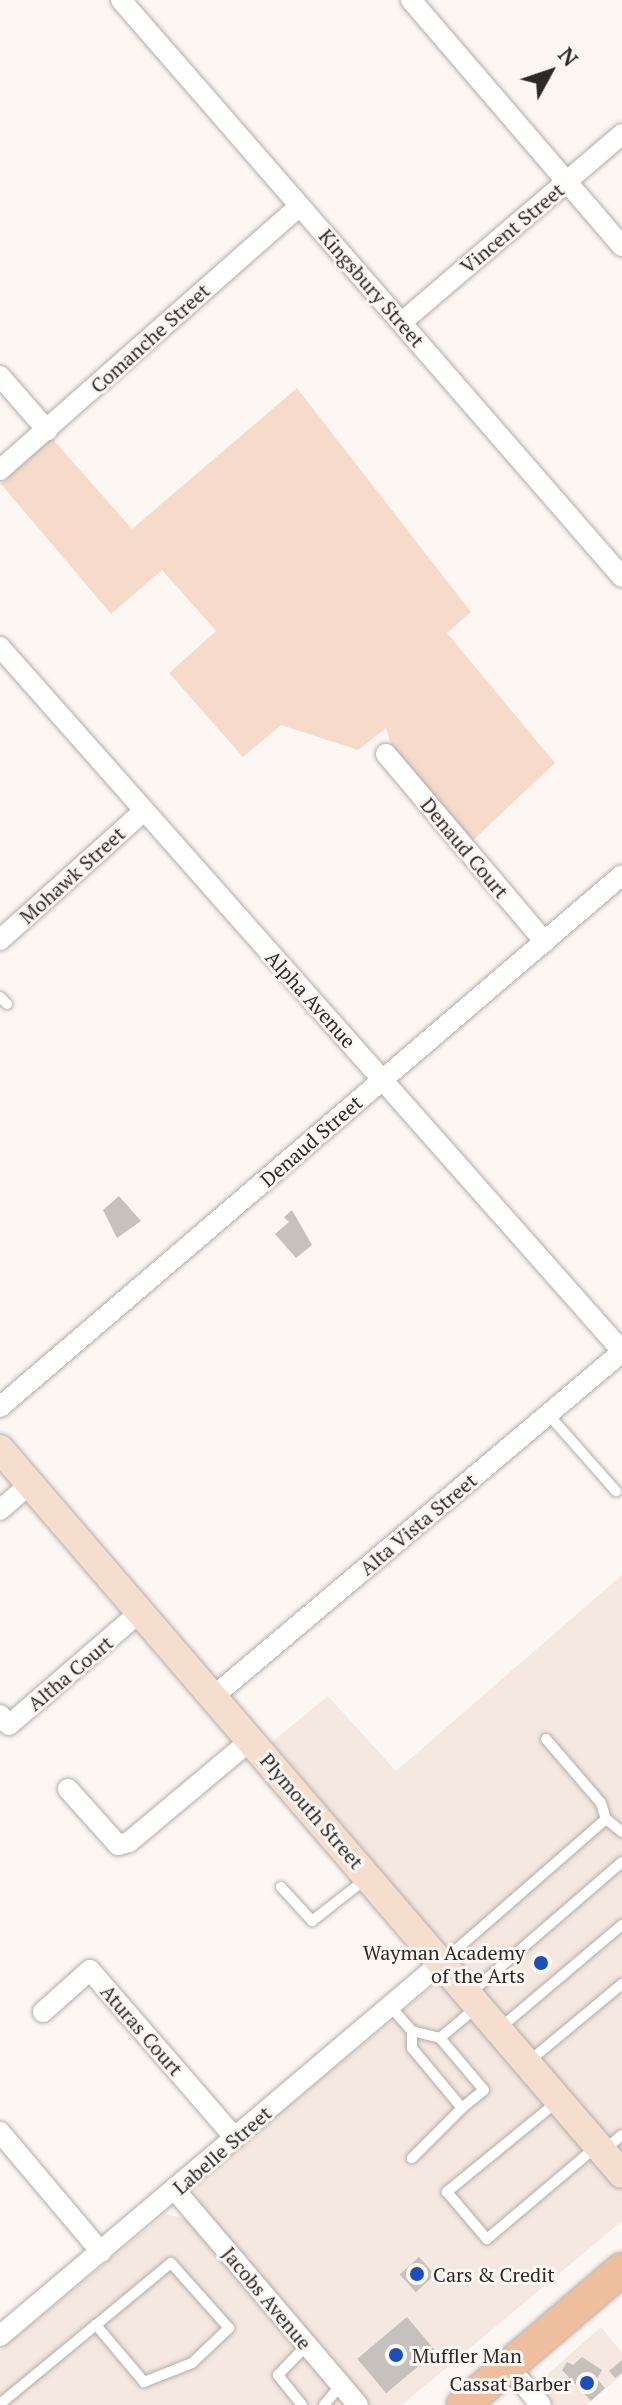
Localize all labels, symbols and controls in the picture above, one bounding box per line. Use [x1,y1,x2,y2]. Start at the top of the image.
north arrow [510,32,590,112]
text: N [552,41,585,72]
street label: Vincent Street [455,178,569,278]
street label: Kingsbury Street [314,224,430,352]
street label: Comanche Street [85,278,215,398]
street label: Denaud Court [416,793,514,903]
street label: Mohawk Street [14,821,130,929]
street label: Alpha Avenue [261,945,361,1053]
street label: Denaud Street [255,1090,367,1192]
street label: Alta Vista Street [354,1468,482,1580]
street label: Altha Court [23,1630,117,1716]
street label: Plymouth Street [255,1748,369,1874]
place label: Wayman Academy of the Arts [362,1940,525,1987]
marker: Wayman Academy of the Arts [532,1954,550,1972]
street label: Aturas Court [96,1980,188,2080]
street label: Labelle Street [168,2101,276,2199]
street label: Jacobs Avenue [217,2242,317,2354]
place label: Cars & Credit [433,2262,555,2286]
marker: Cars & Credit [408,2265,426,2283]
place label: Muffler Man [412,2343,522,2367]
marker: Muffler Man [387,2346,405,2364]
place label: Cassat Barber [450,2371,571,2395]
marker: Cassat Barber [578,2374,596,2392]

